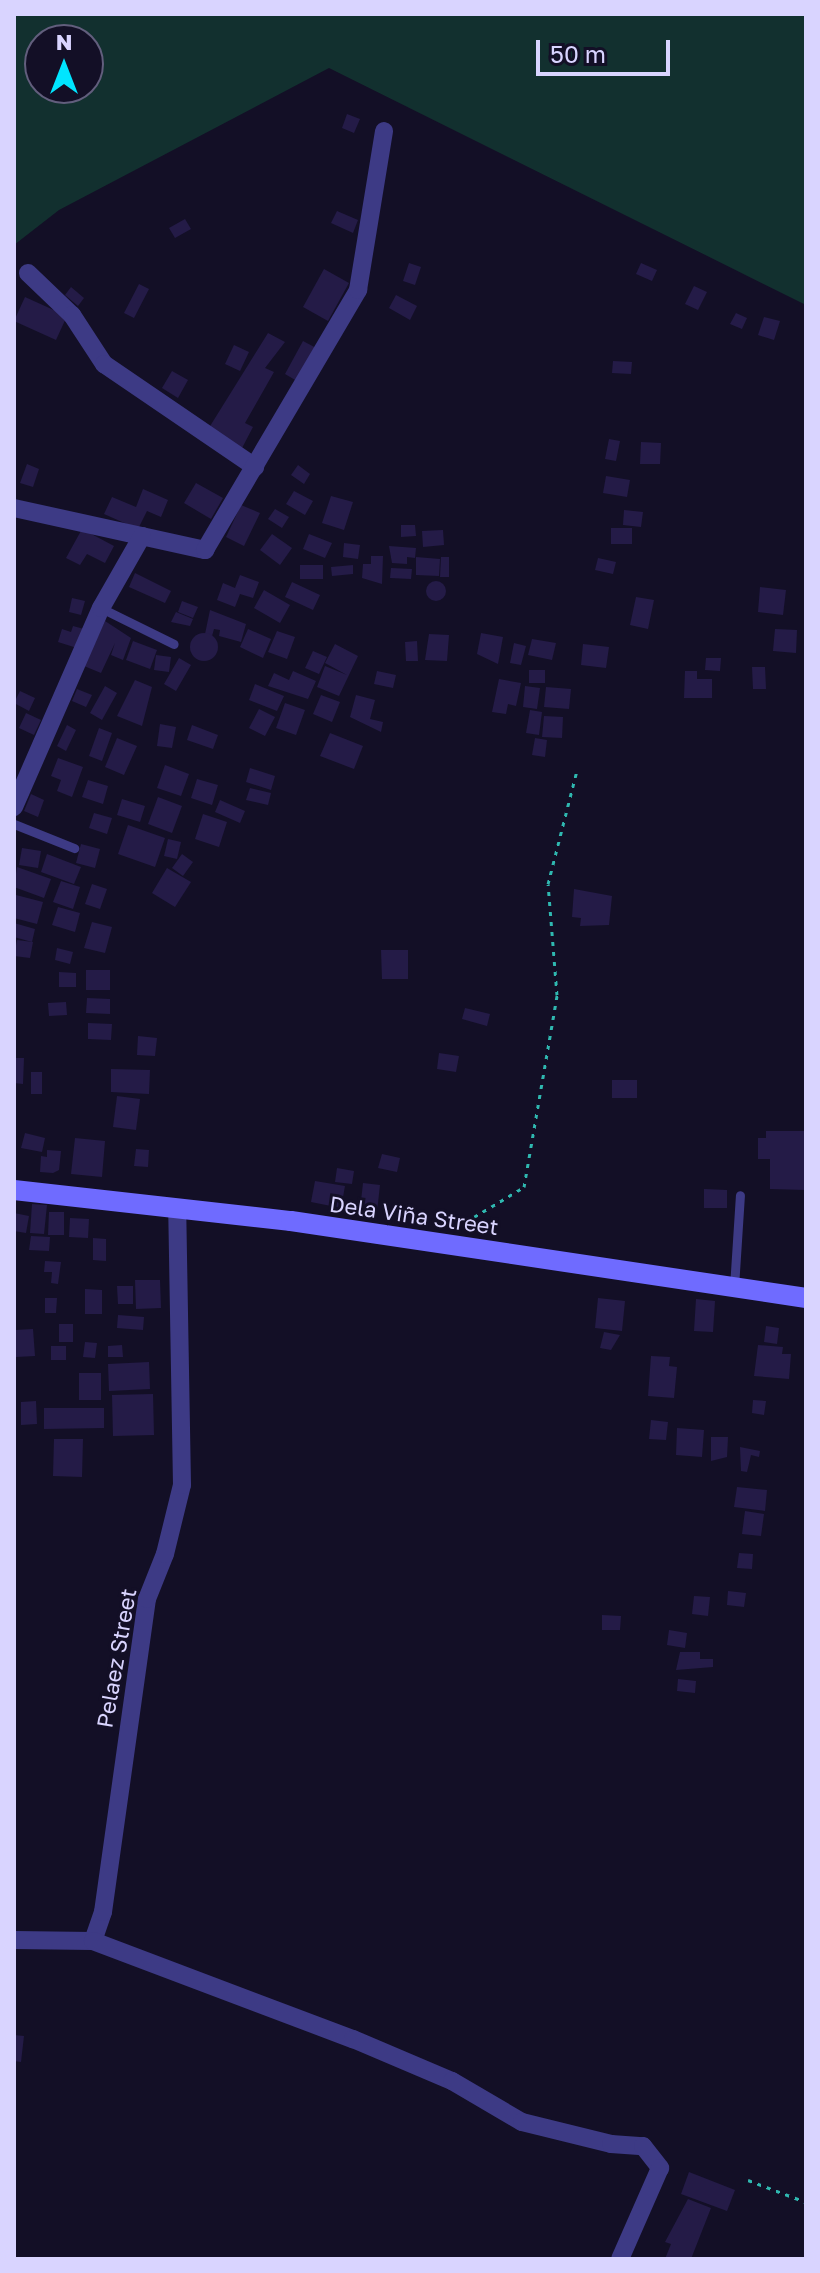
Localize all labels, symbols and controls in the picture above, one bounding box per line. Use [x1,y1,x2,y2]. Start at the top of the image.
north arrow [24,24,104,104]
scale bar [540,24,674,74]
text: N [56,28,72,55]
text: 50 m [550,39,606,68]
street label: Dela Viña Street [328,1190,500,1240]
street label: Pelaez Street [91,1586,141,1730]

